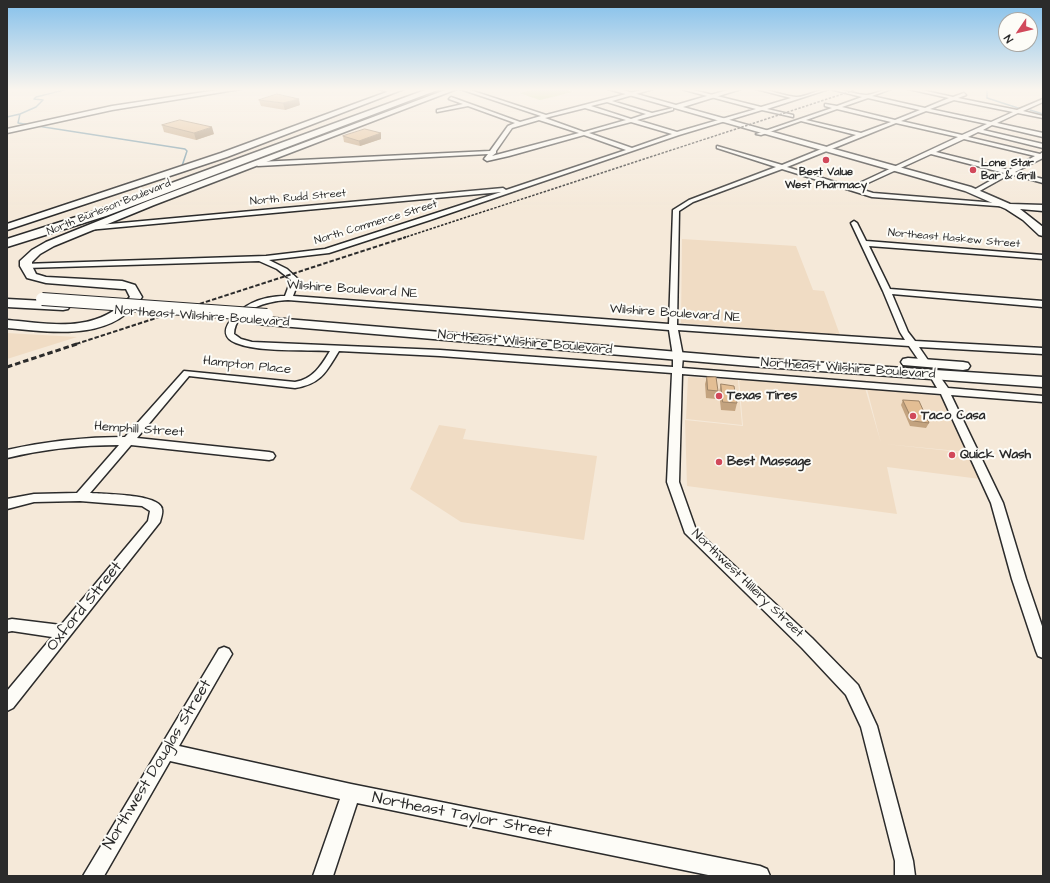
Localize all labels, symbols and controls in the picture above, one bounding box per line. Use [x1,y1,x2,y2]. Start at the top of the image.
north arrow [998,12,1038,52]
text: N [1000,31,1017,46]
marker: Best Value West Pharmacy [821,155,831,165]
place label: Lone Star Bar & Grill [981,157,1035,183]
marker: Lone Star Bar & Grill [968,165,978,175]
place label: Best Value West Pharmacy [785,166,867,192]
street label: North Burleson Boulevard [45,177,173,239]
street label: North Rudd Street [249,187,347,209]
street label: North Commerce Street [313,198,439,248]
street label: Northeast Haskew Street [887,227,1021,251]
street label: Wilshire Boulevard NE [286,278,418,302]
street label: Wilshire Boulevard NE [609,302,741,326]
street label: Northeast Wilshire Boulevard [114,303,290,331]
street label: Northeast Wilshire Boulevard [437,328,613,358]
street label: Hampton Place [202,354,292,378]
street label: Northeast Wilshire Boulevard [760,355,936,383]
place label: Texas Tires [727,388,797,404]
marker: Texas Tires [714,391,724,401]
place label: Taco Casa [921,408,985,424]
marker: Taco Casa [908,411,918,421]
street label: Hemphill Street [94,419,184,441]
place label: Quick Wash [960,447,1031,463]
marker: Quick Wash [947,450,957,460]
place label: Best Massage [727,454,811,470]
marker: Best Massage [714,457,724,467]
street label: Northwest Hillery Street [688,526,806,642]
street label: Oxford Street [43,558,127,656]
street label: Northwest Douglas Street [100,677,216,853]
street label: Northeast Taylor Street [370,789,554,843]

